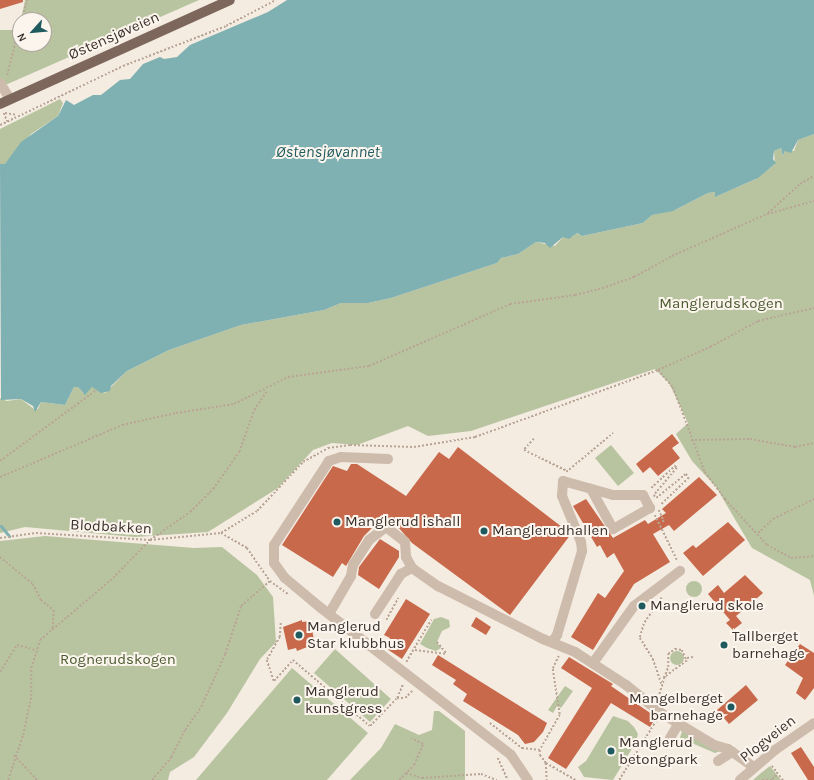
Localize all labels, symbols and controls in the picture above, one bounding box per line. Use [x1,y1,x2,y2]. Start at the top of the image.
street label: Østensjøveien [66,8,162,64]
north arrow [12,12,52,52]
text: N [14,31,29,44]
water label: Østensjøvannet [276,142,380,162]
park label: Manglerudskogen [659,295,783,313]
place label: Manglerud ishall [345,513,460,531]
street label: Blodbakken [70,516,152,538]
marker: Manglerud ishall [332,517,342,527]
place label: Manglerudhallen [492,522,608,540]
marker: Manglerudhallen [479,526,489,536]
place label: Manglerud skole [650,597,764,615]
marker: Manglerud skole [637,601,647,611]
place label: Manglerud Star klubbhus [307,617,404,652]
place label: Tallberget barnehage [732,627,805,662]
marker: Manglerud Star klubbhus [294,630,304,640]
marker: Tallberget barnehage [719,640,729,650]
park label: Rognerudskogen [60,651,176,669]
place label: Manglerud kunstgress [305,682,382,717]
place label: Mangelberget barnehage [629,689,723,724]
marker: Manglerud kunstgress [292,695,302,705]
marker: Mangelberget barnehage [726,702,736,712]
street label: Plogveien [737,712,799,766]
place label: Manglerud betongpark [619,733,698,768]
marker: Manglerud betongpark [606,746,616,756]

